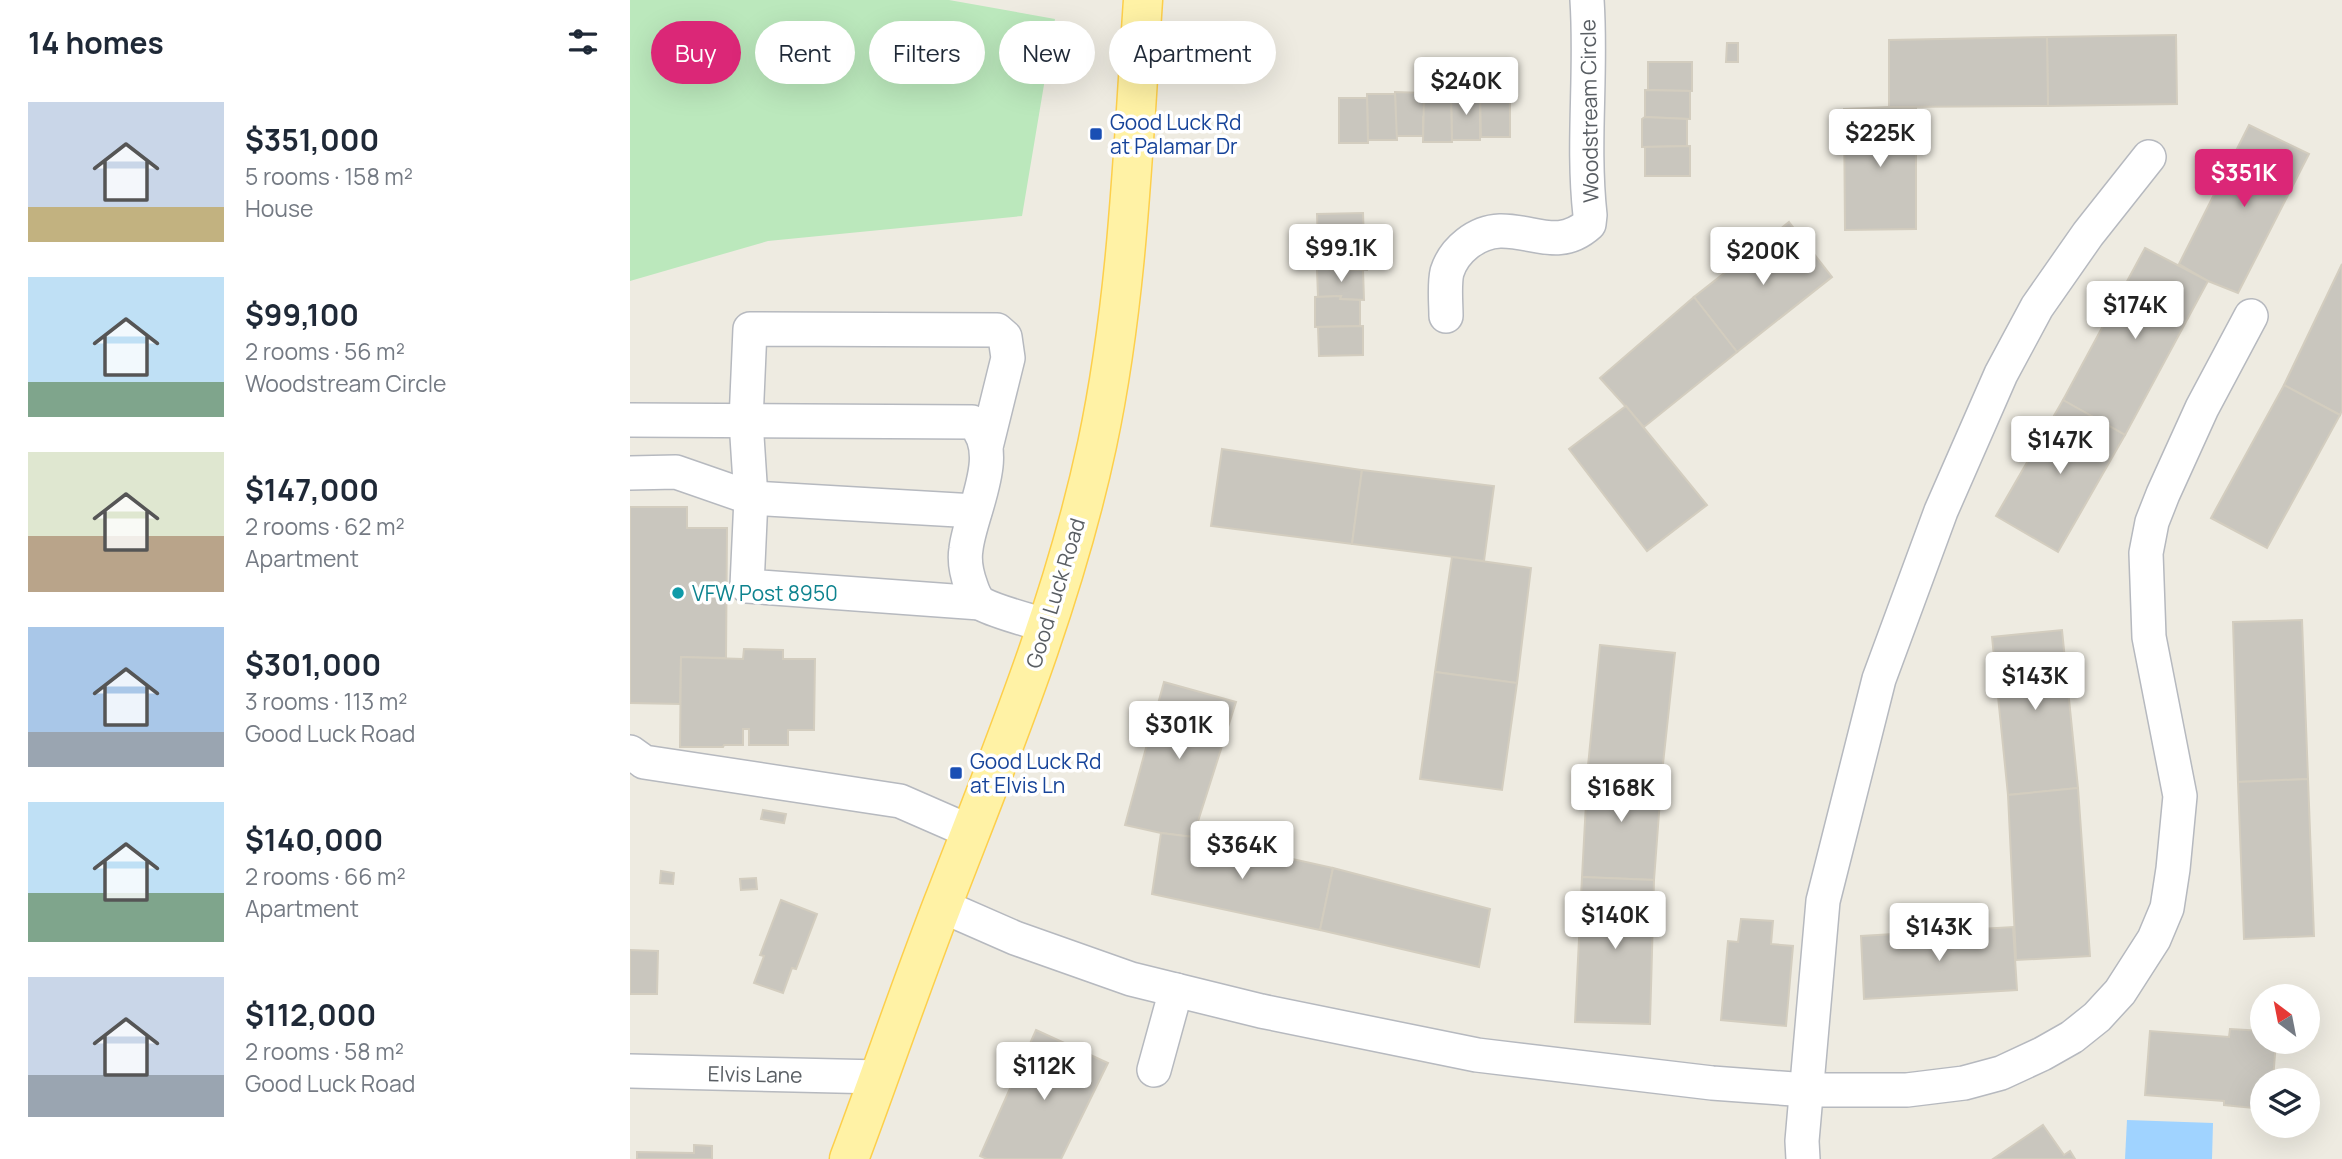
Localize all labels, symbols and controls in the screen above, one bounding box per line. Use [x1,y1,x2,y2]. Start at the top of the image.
street label: Woodstream Circle [1573,19,1605,203]
chip: Buy [651,21,741,84]
chip: Rent [755,21,855,84]
chip: Filters [869,21,985,84]
chip: New [999,21,1095,84]
chip: Apartment [1109,21,1276,84]
text: 14 homes [28,22,164,63]
icon: filters [564,23,602,61]
pin: $240K [1417,58,1515,117]
text: $240K [1430,64,1502,96]
place label: Good Luck Rd at Palamar Dr [1110,108,1241,160]
pin: $225K [1831,110,1929,169]
text: $225K [1845,116,1915,148]
text: $351,000 [245,119,379,160]
marker: Good Luck Rd at Palamar Dr [1088,126,1104,142]
icon: home [84,130,168,214]
pin: $351K [2195,150,2293,209]
text: $351K [2211,156,2277,188]
text: 5 rooms · 158 m² [245,160,413,192]
text: House [245,192,314,224]
pin: $99.1K [1284,224,1398,284]
pin: $200K [1714,228,1812,287]
text: $99.1K [1305,231,1377,263]
text: $200K [1726,234,1800,266]
pin: $174K [2086,282,2184,341]
text: $174K [2103,288,2167,320]
text: $99,100 [245,294,359,335]
icon: home [84,305,168,389]
text: 2 rooms · 56 m² [245,335,405,367]
text: Woodstream Circle [245,367,447,399]
pin: $147K [2011,416,2109,476]
text: $147K [2027,423,2093,455]
text: $147,000 [245,469,379,510]
icon: home [84,480,168,564]
text: 2 rooms · 62 m² [245,510,405,542]
street label: Good Luck Road [1019,515,1091,671]
text: Apartment [245,542,359,574]
place label: VFW Post 8950 [692,579,838,607]
marker: VFW Post 8950 [670,585,686,601]
text: $301,000 [245,644,381,685]
pin: $143K [1986,652,2084,712]
icon: home [84,655,168,739]
text: $143K [2002,659,2068,691]
text: 3 rooms · 113 m² [245,685,408,717]
pin: $301K [1130,702,1228,761]
text: $301K [1145,708,1213,740]
text: Good Luck Road [245,717,415,749]
place label: Good Luck Rd at Elvis Ln [970,747,1101,799]
pin: $168K [1572,764,1670,824]
marker: Good Luck Rd at Elvis Ln [948,765,964,781]
text: $168K [1587,771,1655,803]
text: $140,000 [245,819,383,860]
pin: $364K [1193,822,1291,881]
text: $364K [1207,828,1278,860]
icon: home [84,830,168,914]
text: 2 rooms · 66 m² [245,860,406,892]
text: Apartment [245,892,359,924]
pin: $140K [1566,892,1664,951]
text: $140K [1581,898,1649,930]
pin: $143K [1890,904,1988,963]
text: $143K [1906,910,1972,942]
north arrow [2250,984,2320,1054]
map controls [2250,984,2320,1138]
text: $112,000 [245,994,376,1035]
icon: home [84,1005,168,1089]
text: 2 rooms · 58 m² [245,1035,404,1067]
pin: $112K [995,1042,1093,1102]
text: $112K [1012,1049,1076,1081]
street label: Elvis Lane [707,1059,803,1089]
text: Good Luck Road [245,1067,415,1099]
button: layers [2250,1068,2320,1138]

